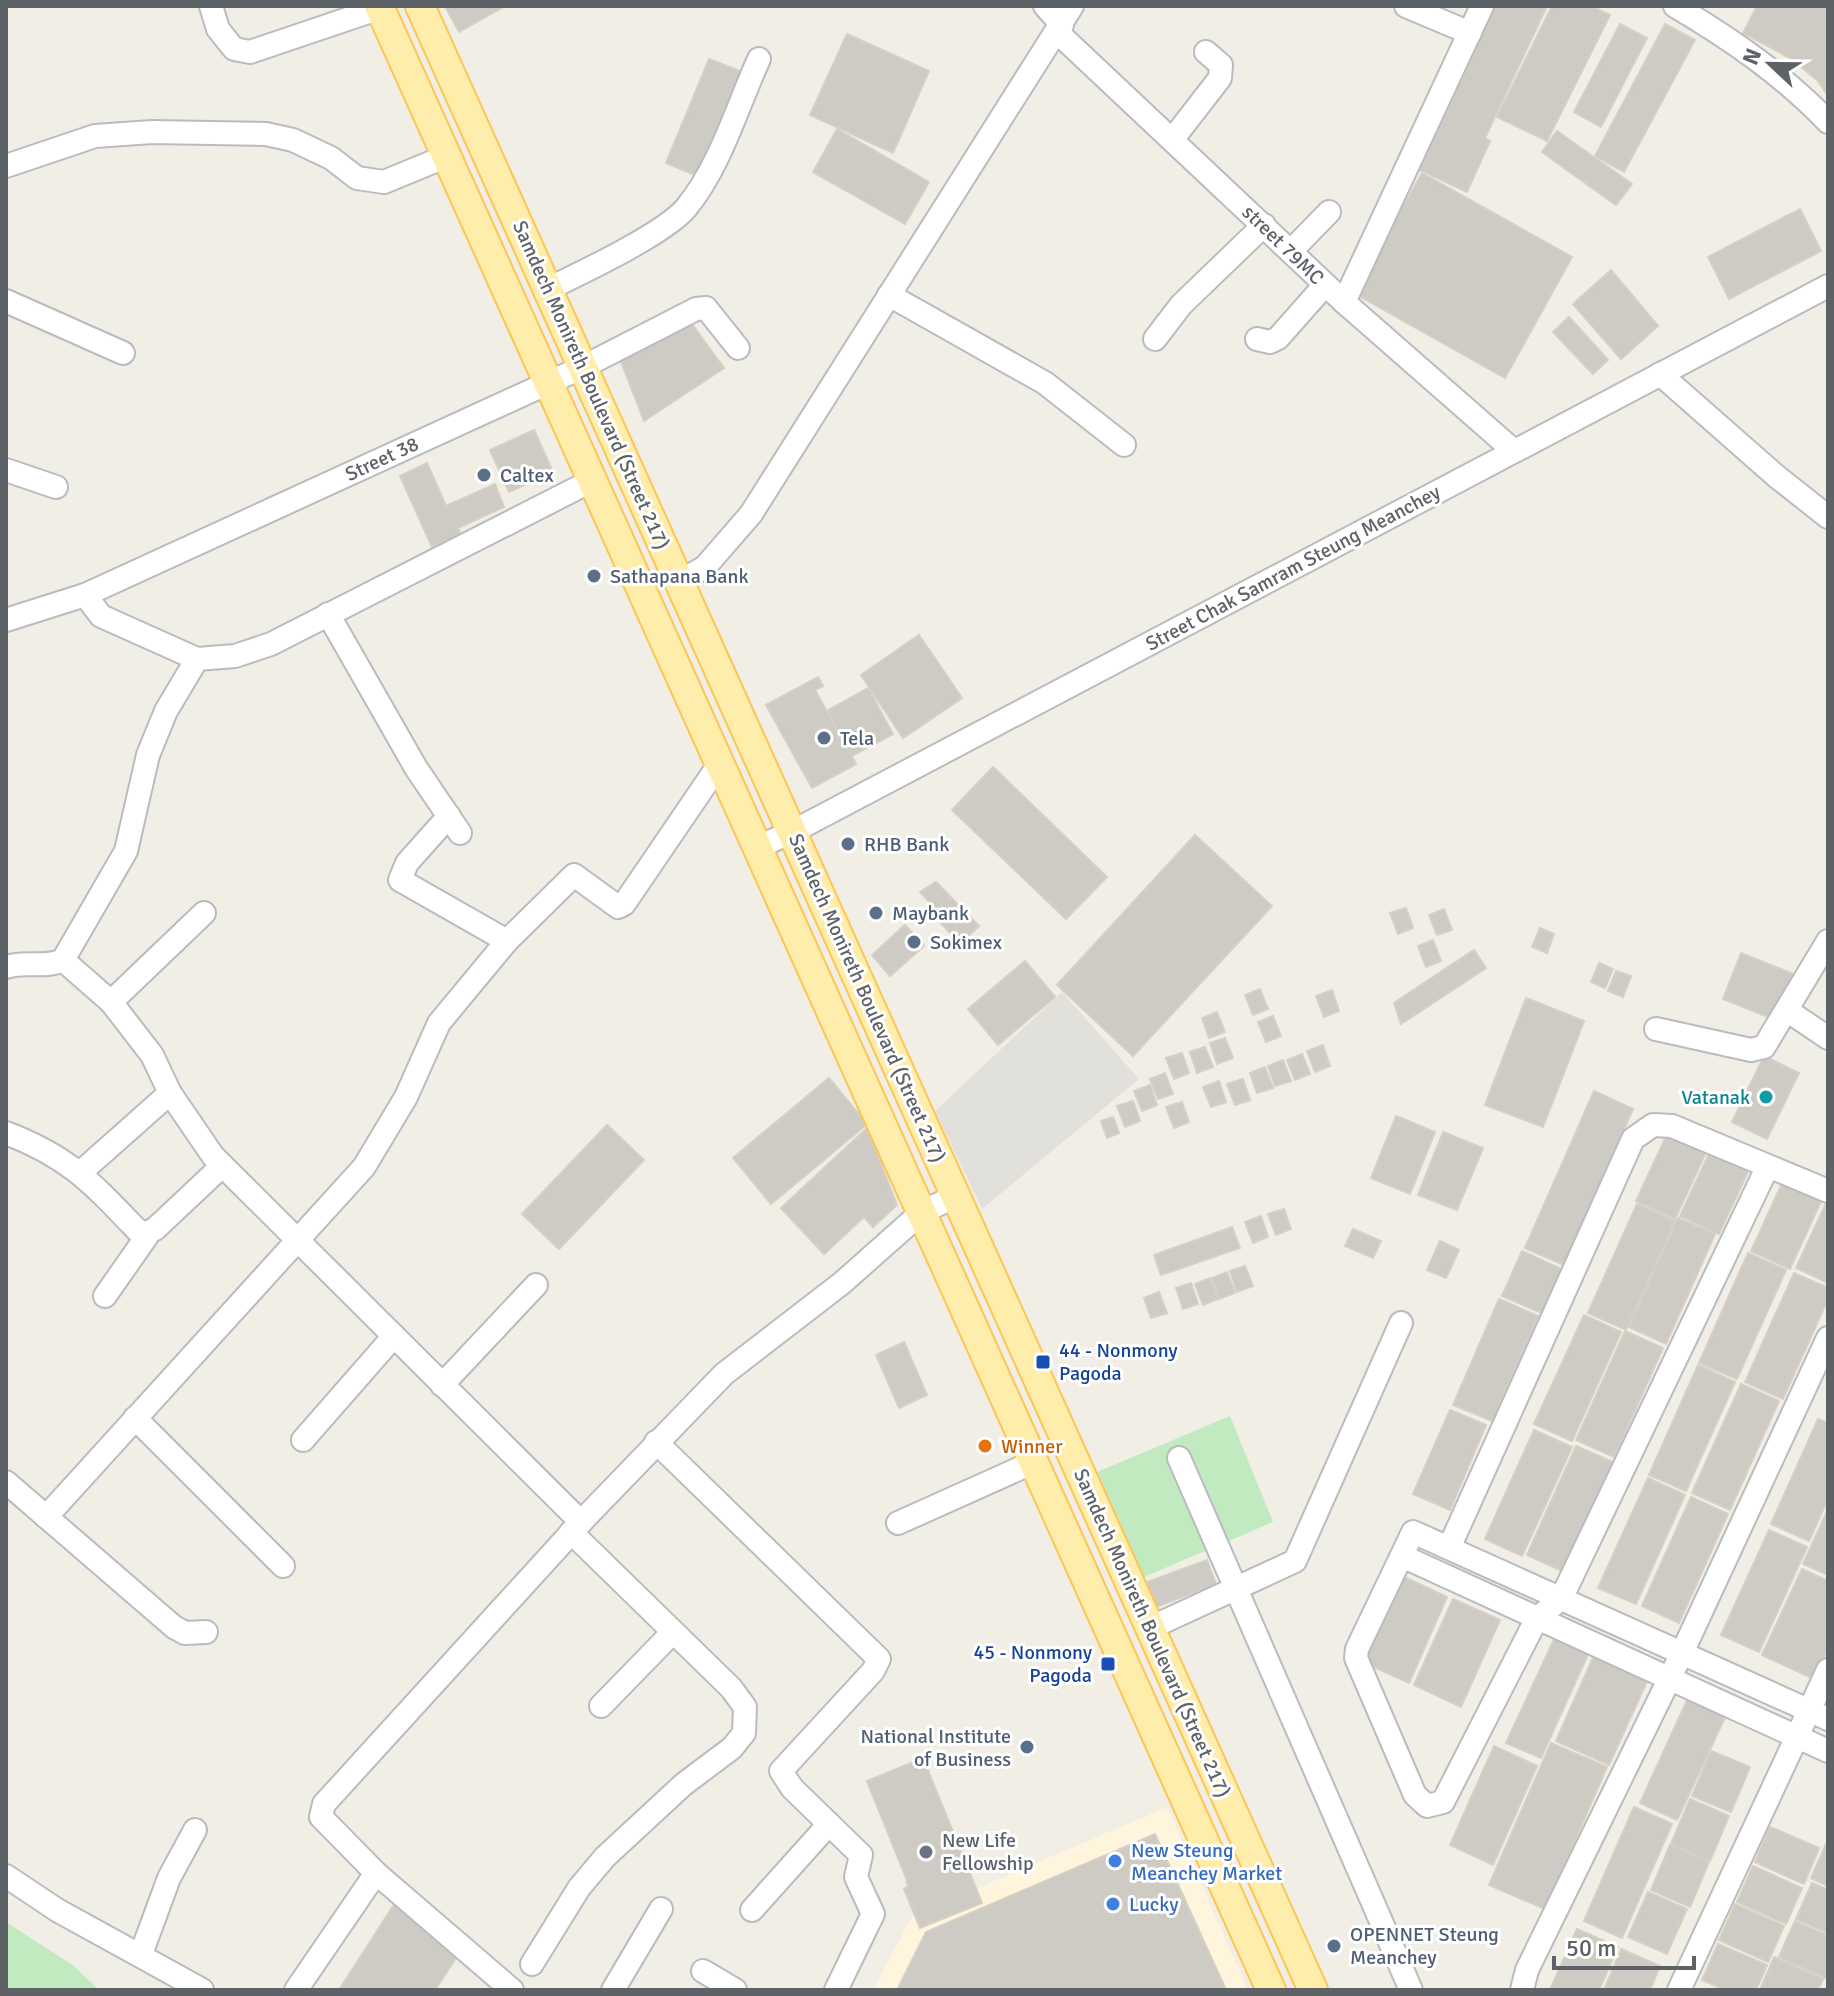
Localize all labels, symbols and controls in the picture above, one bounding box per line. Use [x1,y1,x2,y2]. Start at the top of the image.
north arrow [1730,24,1810,104]
text: N [1737,45,1767,69]
street label: street 79MC [1237,200,1329,290]
street label: Samdech Monireth Boulevard (Street 217) [507,217,675,553]
street label: Street 38 [341,431,423,487]
place label: Caltex [500,463,554,488]
marker: Caltex [475,466,493,484]
street label: Street Chak Samram Steung Meanchey [1141,479,1445,657]
place label: Sathapana Bank [610,564,748,589]
marker: Sathapana Bank [585,567,603,585]
place label: Tela [840,726,874,751]
marker: Tela [815,729,833,747]
street label: Samdech Monireth Boulevard (Street 217) [783,830,951,1166]
place label: RHB Bank [864,832,949,857]
marker: RHB Bank [839,835,857,853]
place label: Maybank [892,901,969,926]
marker: Maybank [867,904,885,922]
place label: Sokimex [930,930,1002,955]
marker: Sokimex [905,933,923,951]
place label: Vatanak [1681,1085,1750,1110]
marker: Vatanak [1757,1088,1775,1106]
place label: 44 - Nonmony Pagoda [1059,1338,1178,1386]
marker: 44 - Nonmony Pagoda [1034,1353,1052,1371]
place label: Winner [1001,1434,1063,1459]
marker: Winner [976,1437,994,1455]
street label: Samdech Monireth Boulevard (Street 217) [1068,1465,1236,1801]
place label: 45 - Nonmony Pagoda [973,1640,1093,1688]
marker: 45 - Nonmony Pagoda [1099,1655,1117,1673]
place label: National Institute of Business [860,1724,1011,1772]
marker: National Institute of Business [1018,1738,1036,1756]
place label: New Life Fellowship [942,1828,1034,1876]
place label: New Steung Meanchey Market [1131,1838,1282,1886]
marker: New Life Fellowship [917,1843,935,1861]
marker: New Steung Meanchey Market [1106,1852,1124,1870]
place label: Lucky [1129,1892,1179,1917]
marker: Lucky [1104,1895,1122,1913]
scale bar [1554,1920,1694,1970]
place label: OPENNET Steung Meanchey [1350,1922,1499,1970]
text: 50 m [1566,1933,1616,1963]
marker: OPENNET Steung Meanchey [1325,1937,1343,1955]

